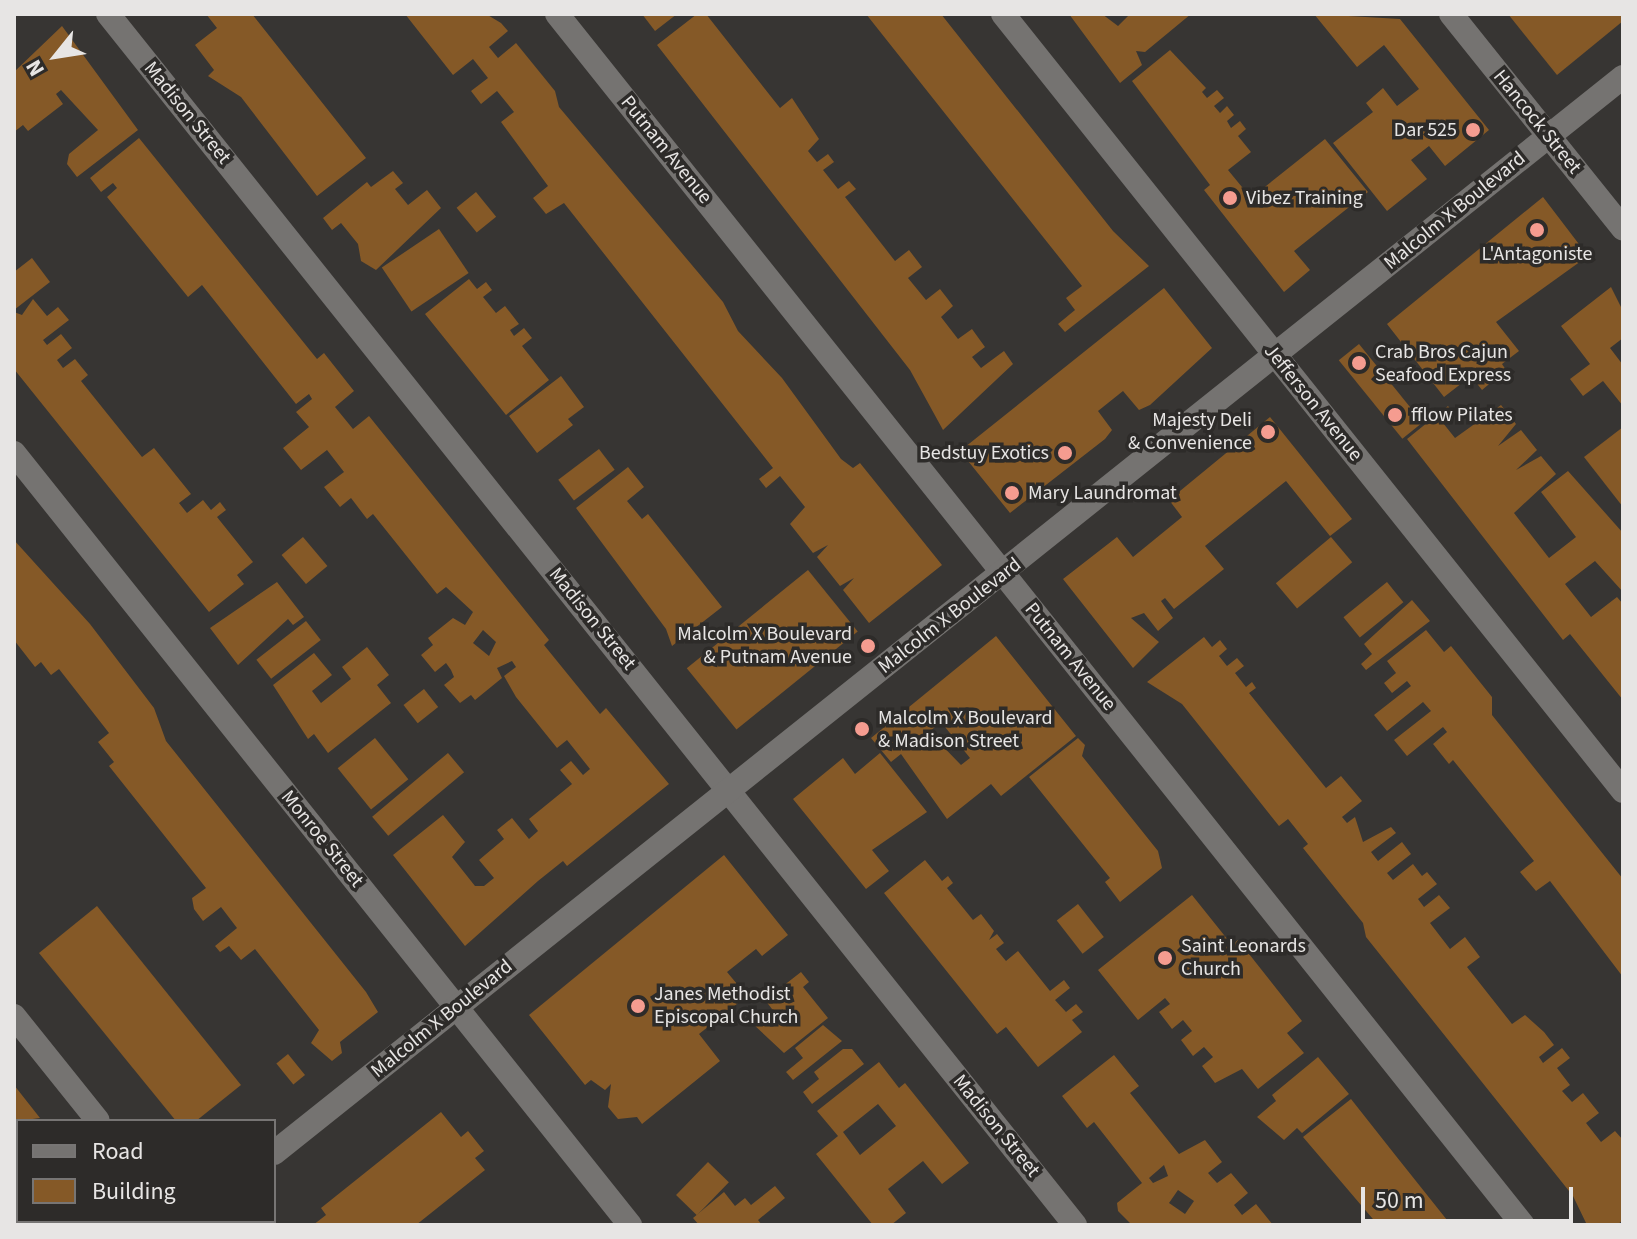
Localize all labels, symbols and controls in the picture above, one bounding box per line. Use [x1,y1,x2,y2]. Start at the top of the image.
north arrow [16,16,96,96]
text: N [18,54,53,82]
street label: Madison Street [138,57,236,169]
street label: Hancock Street [1488,65,1586,179]
street label: Putnam Avenue [615,91,717,209]
place label: Dar 525 [1394,118,1457,142]
marker: Dar 525 [1464,121,1482,139]
street label: Malcolm X Boulevard [1380,147,1530,275]
place label: Vibez Training [1246,186,1363,210]
marker: Vibez Training [1221,189,1239,207]
marker: L'Antagoniste [1528,221,1546,239]
place label: L'Antagoniste [1482,242,1592,266]
street label: Jefferson Avenue [1259,340,1367,466]
place label: Crab Bros Cajun Seafood Express [1375,340,1511,387]
marker: Crab Bros Cajun Seafood Express [1350,354,1368,372]
place label: fflow Pilates [1411,403,1513,427]
marker: fflow Pilates [1386,406,1404,424]
place label: Majesty Deli & Convenience [1128,408,1252,455]
marker: Majesty Deli & Convenience [1259,423,1277,441]
place label: Bedstuy Exotics [919,441,1049,465]
marker: Bedstuy Exotics [1056,444,1074,462]
place label: Mary Laundromat [1028,481,1177,505]
marker: Mary Laundromat [1003,484,1021,502]
street label: Malcolm X Boulevard [874,553,1026,679]
street label: Madison Street [543,563,641,675]
street label: Putnam Avenue [1019,598,1121,716]
place label: Malcolm X Boulevard & Putnam Avenue [677,622,852,669]
marker: Malcolm X Boulevard & Putnam Avenue [859,637,877,655]
place label: Malcolm X Boulevard & Madison Street [878,706,1053,753]
marker: Malcolm X Boulevard & Madison Street [853,720,871,738]
street label: Monroe Street [276,786,368,892]
place label: Saint Leonards Church [1181,934,1306,981]
marker: Saint Leonards Church [1156,949,1174,967]
street label: Malcolm X Boulevard [367,955,517,1083]
place label: Janes Methodist Episcopal Church [654,982,798,1029]
marker: Janes Methodist Episcopal Church [629,997,647,1015]
street label: Madison Street [947,1070,1045,1182]
legend [16,1119,276,1223]
text: Road [92,1134,144,1169]
scale bar [1365,1171,1577,1221]
text: Building [92,1174,176,1209]
text: 50 m [1375,1183,1424,1218]

